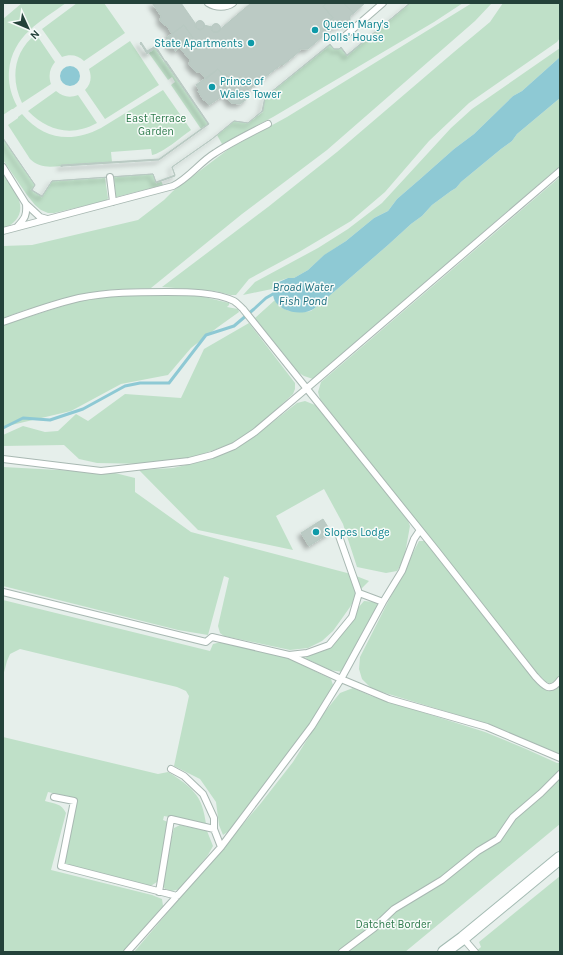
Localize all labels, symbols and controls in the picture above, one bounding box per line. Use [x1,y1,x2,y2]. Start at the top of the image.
north arrow [8,8,48,48]
place label: Queen Mary's Dolls' House [323,18,389,44]
marker: Queen Mary's Dolls' House [310,25,320,35]
text: N [27,27,42,42]
place label: State Apartments [154,37,243,50]
marker: State Apartments [246,38,256,48]
place label: Prince of Wales Tower [220,75,281,101]
marker: Prince of Wales Tower [207,82,217,92]
park label: East Terrace Garden [126,112,187,138]
water label: Broad Water Fish Pond [273,280,334,308]
place label: Slopes Lodge [324,526,390,539]
marker: Slopes Lodge [311,527,321,537]
park label: Datchet Border [355,918,431,931]

